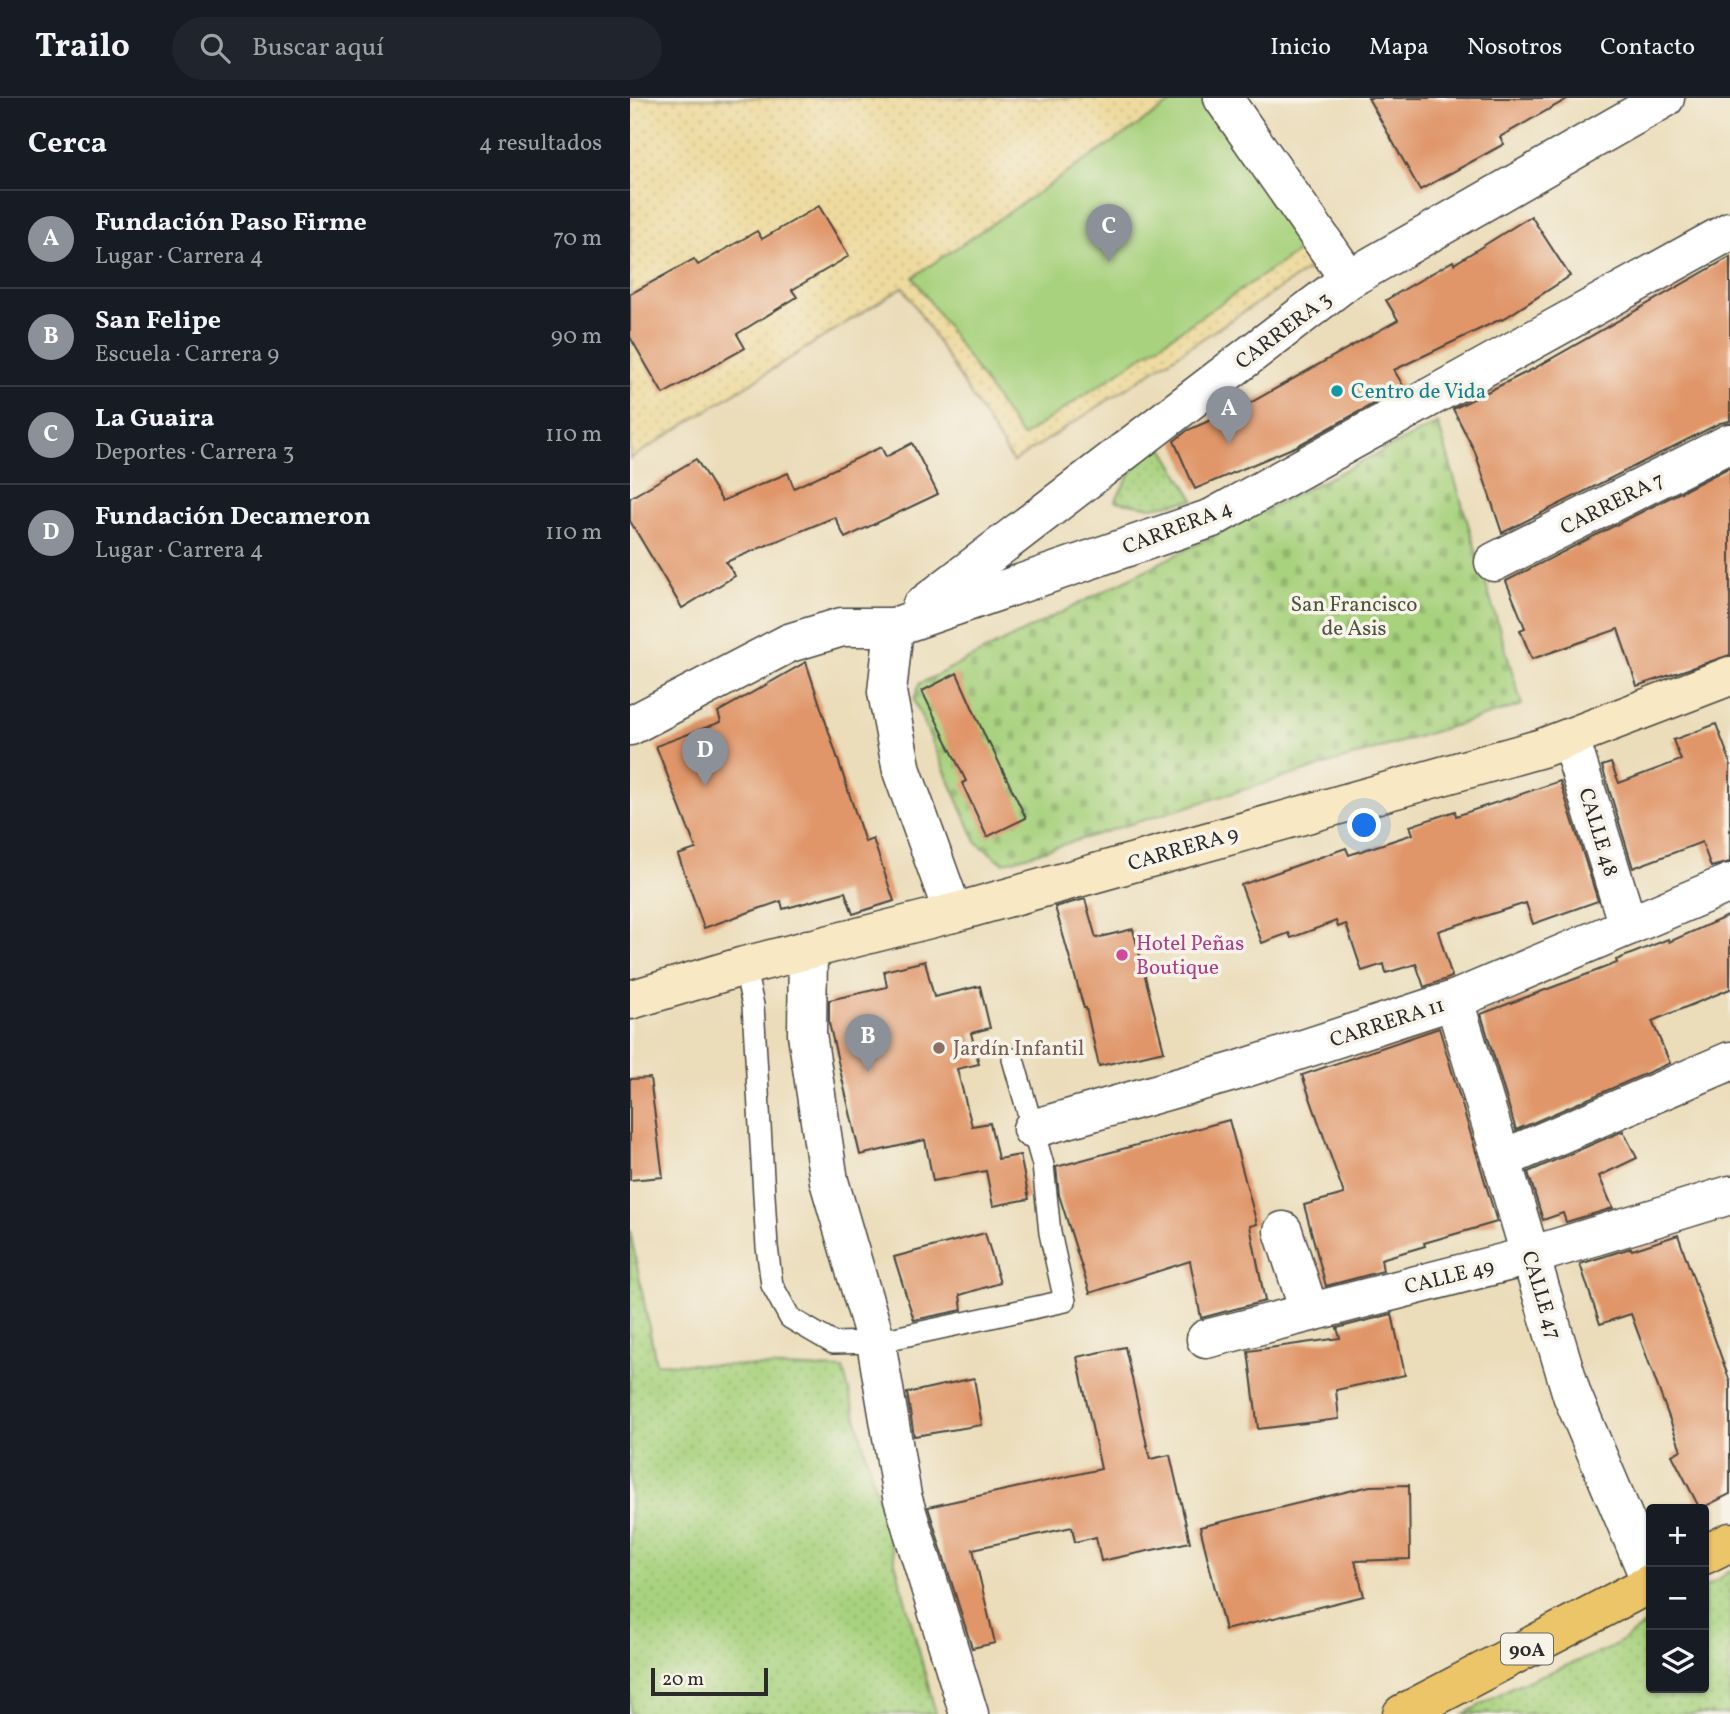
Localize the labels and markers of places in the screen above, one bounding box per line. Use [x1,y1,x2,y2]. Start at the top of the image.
pin: C [1086,204,1132,262]
place label: Centro de Vida [1351,378,1486,407]
marker: Centro de Vida [1329,383,1345,399]
pin: A [1206,386,1252,444]
pin: D [682,728,728,786]
place label: Hotel Peñas Boutique [1136,930,1244,983]
marker: Hotel Peñas Boutique [1114,947,1130,963]
pin: B [845,1014,891,1072]
place label: Jardín Infantil [953,1035,1084,1064]
marker: Jardín Infantil [931,1040,947,1056]

